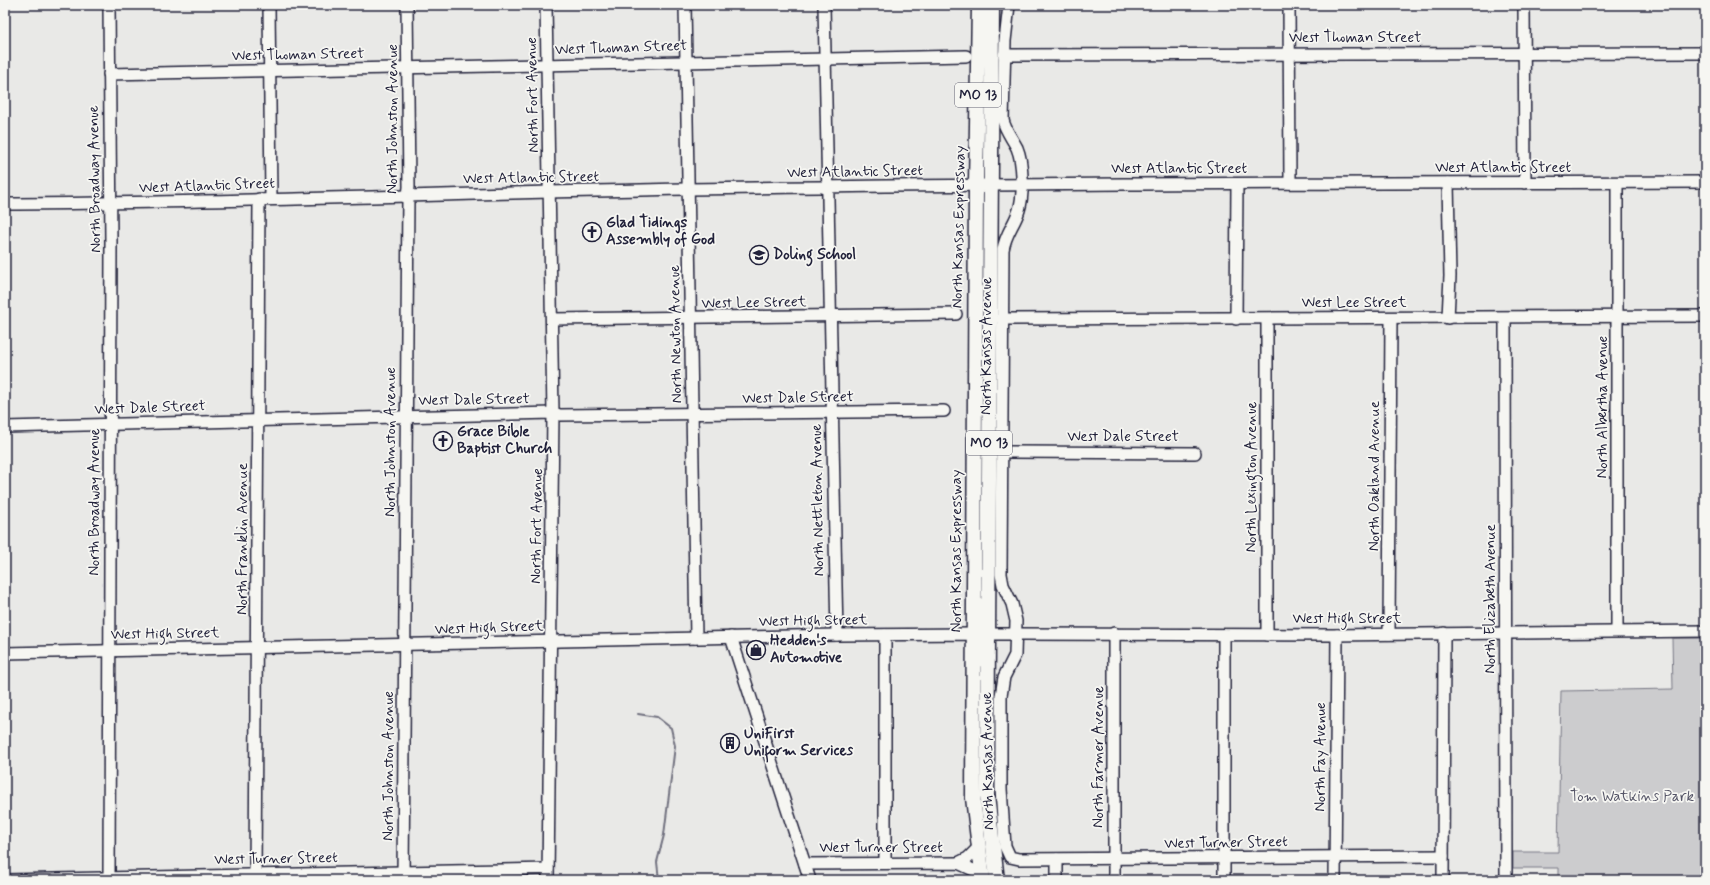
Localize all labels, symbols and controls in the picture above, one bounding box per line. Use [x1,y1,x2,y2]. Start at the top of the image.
street label: West Thoman Street [1289,28,1421,48]
street label: West Thoman Street [554,36,688,60]
street label: North Fort Avenue [522,37,544,153]
street label: West Thoman Street [232,44,364,66]
street label: North Johnston Avenue [383,44,403,194]
road number: MO 13 [955,83,1001,107]
street label: North Broadway Avenue [84,105,106,253]
street label: North Kansas Expressway [948,145,970,309]
street label: West Atlantic Street [1435,158,1571,178]
street label: West Atlantic Street [1111,159,1247,179]
street label: West Atlantic Street [787,161,924,183]
street label: West Atlantic Street [463,167,600,189]
street label: West Atlantic Street [139,174,276,198]
place label: Glad Tidings Assembly of God [606,213,715,250]
church icon: Glad Tidings Assembly of God [581,221,603,243]
school or university icon: Doling School [748,244,770,266]
place label: Doling School [773,245,856,267]
street label: North Newton Avenue [665,265,687,403]
street label: North Kansas Avenue [977,277,997,415]
street label: West Lee Street [701,292,807,314]
street label: West Lee Street [1301,293,1407,313]
street label: North Albertha Avenue [1593,335,1613,478]
street label: North Johnston Avenue [381,367,401,517]
street label: West Dale Street [742,387,854,409]
street label: West Dale Street [418,389,530,411]
street label: West Dale Street [94,396,206,420]
street label: North Lexington Avenue [1242,401,1263,553]
street label: North Oakland Avenue [1365,401,1385,551]
place label: Grace Bible Baptist Church [457,422,553,459]
street label: North Nettleton Avenue [807,423,829,577]
street label: West Dale Street [1067,427,1179,447]
street label: North Broadway Avenue [85,428,105,576]
church icon: Grace Bible Baptist Church [432,430,454,452]
road number: MO 13 [966,431,1012,455]
street label: North Franklin Avenue [233,463,253,615]
street label: North Fort Avenue [526,468,548,584]
street label: North Kansas Expressway [947,469,967,632]
street label: North Elizabeth Avenue [1481,524,1501,674]
street label: West High Street [1293,609,1402,630]
street label: West High Street [758,610,868,633]
street label: West High Street [434,616,544,641]
street label: West High Street [110,623,220,646]
place label: Hedden's Automotive [770,631,843,668]
shop icon: Hedden's Automotive [745,639,767,661]
street label: North Farmer Avenue [1089,686,1109,828]
street label: North Johnston Avenue [379,691,399,841]
street label: North Kansas Avenue [977,692,999,830]
street label: North Fay Avenue [1311,702,1331,812]
place label: UniFirst Uniform Services [744,724,853,763]
building icon: UniFirst Uniform Services [719,732,741,754]
park label: Tom Watkins Park [1570,787,1694,807]
street label: West Turner Street [1164,832,1288,854]
street label: West Turner Street [819,838,943,858]
street label: West Turner Street [214,848,338,870]

